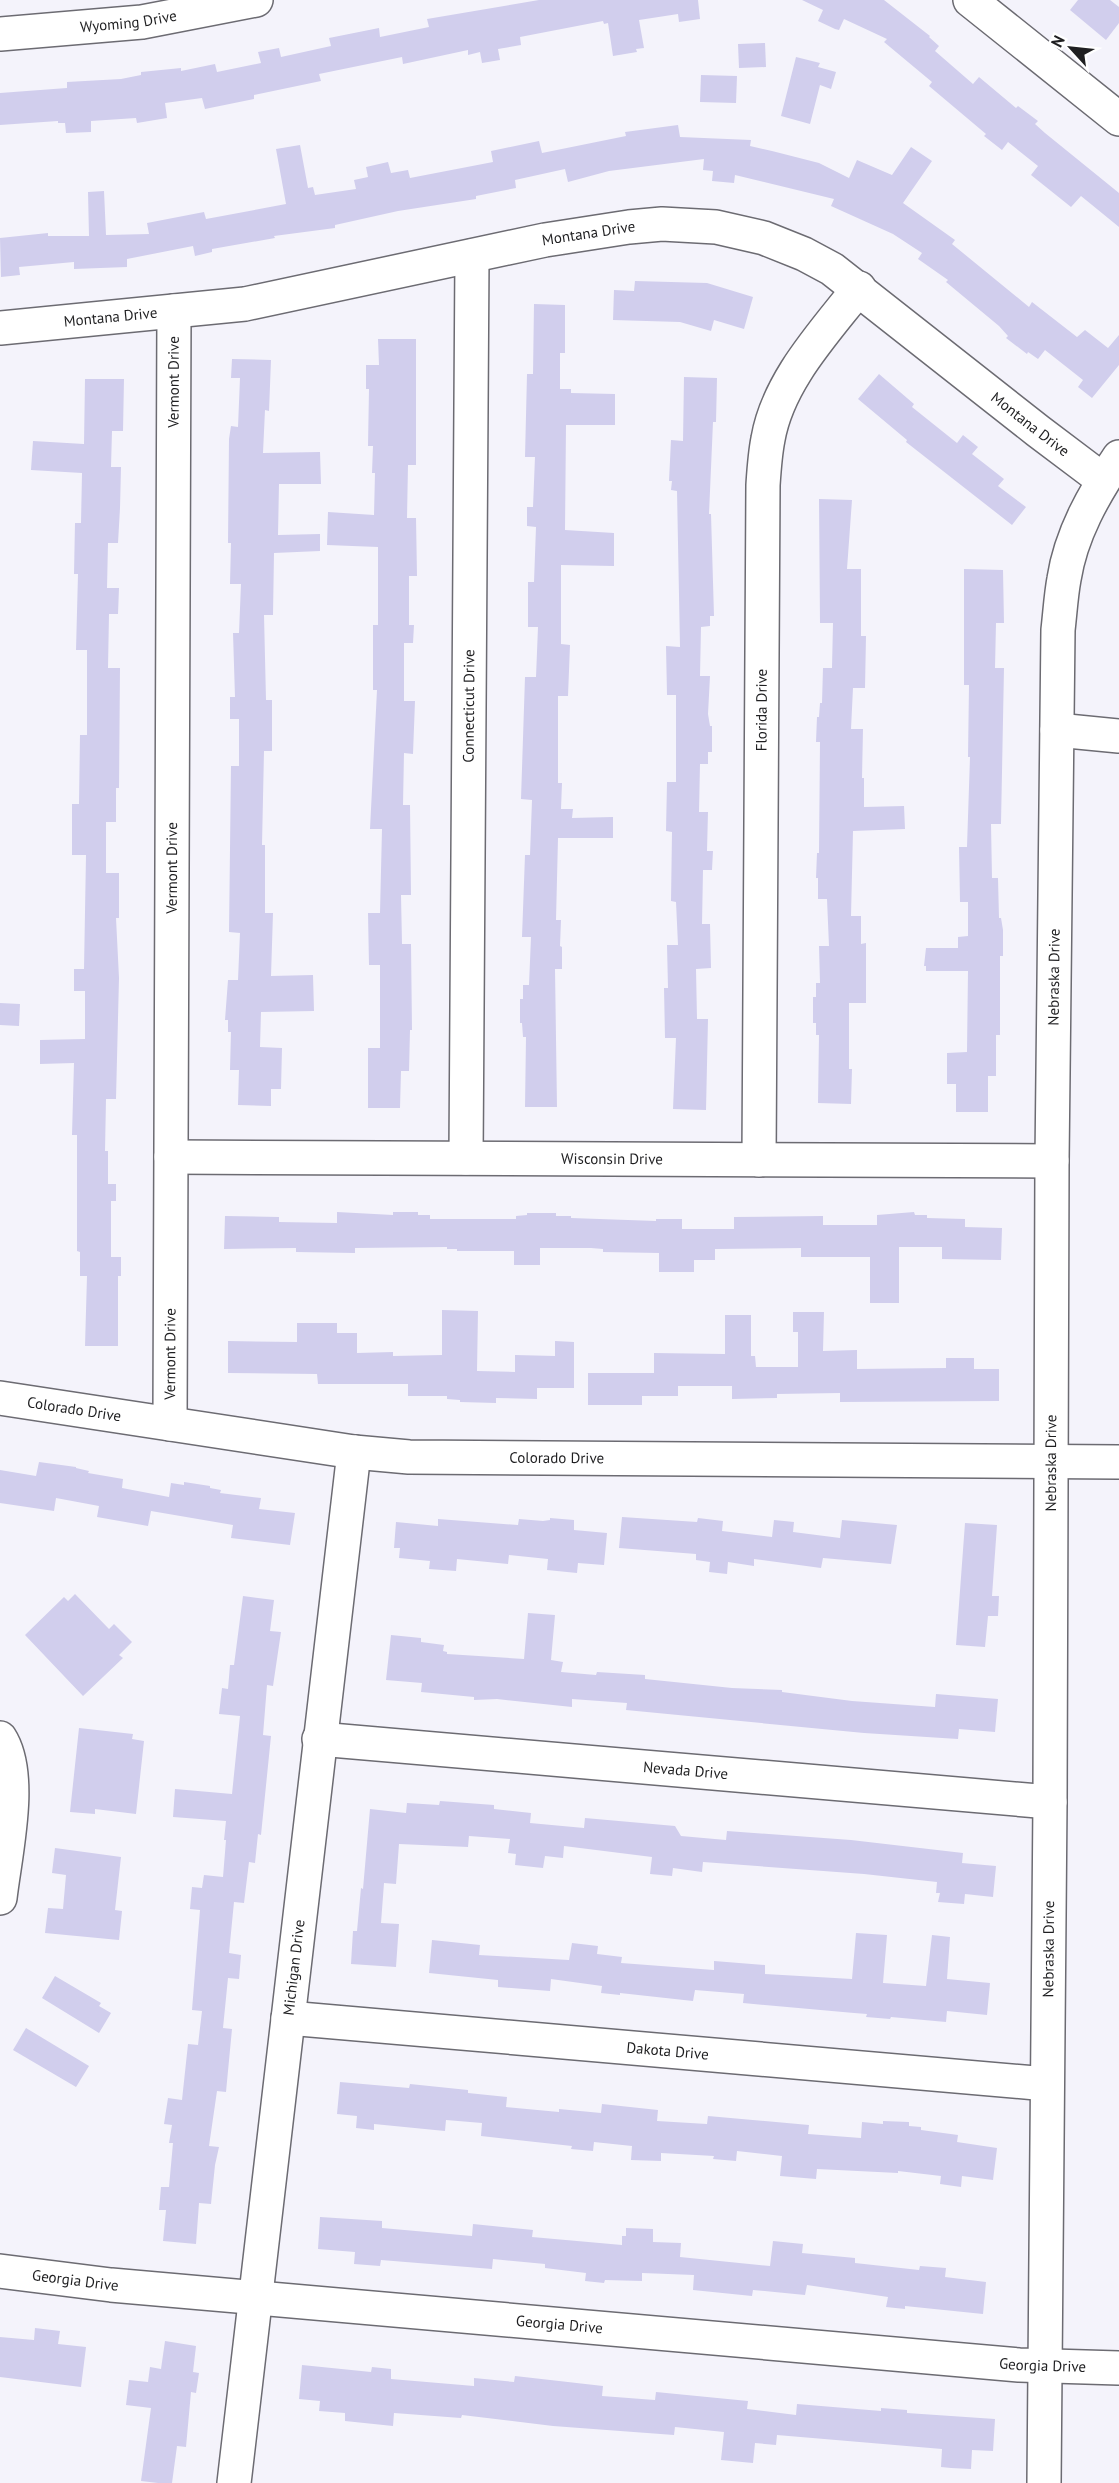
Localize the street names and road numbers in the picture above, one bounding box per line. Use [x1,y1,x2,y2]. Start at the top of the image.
street label: Wyoming Drive [79,6,178,36]
street label: Montana Drive [541,216,636,249]
street label: Montana Drive [63,303,158,331]
street label: Vermont Drive [164,336,183,429]
street label: Montana Drive [987,388,1073,460]
street label: Connecticut Drive [459,649,478,763]
street label: Florida Drive [751,669,771,751]
street label: Vermont Drive [162,822,181,915]
street label: Nebraska Drive [1044,928,1064,1026]
street label: Wisconsin Drive [561,1149,663,1168]
street label: Vermont Drive [160,1308,179,1401]
street label: Colorado Drive [26,1392,123,1425]
street label: Nebraska Drive [1041,1414,1060,1512]
street label: Colorado Drive [509,1448,604,1467]
street label: Nevada Drive [642,1757,729,1783]
street label: Nebraska Drive [1038,1900,1058,1998]
street label: Michigan Drive [279,1918,309,2016]
street label: Dakota Drive [626,2037,710,2064]
street label: Georgia Drive [31,2265,119,2295]
street label: Georgia Drive [515,2311,604,2337]
street label: Georgia Drive [998,2353,1086,2376]

